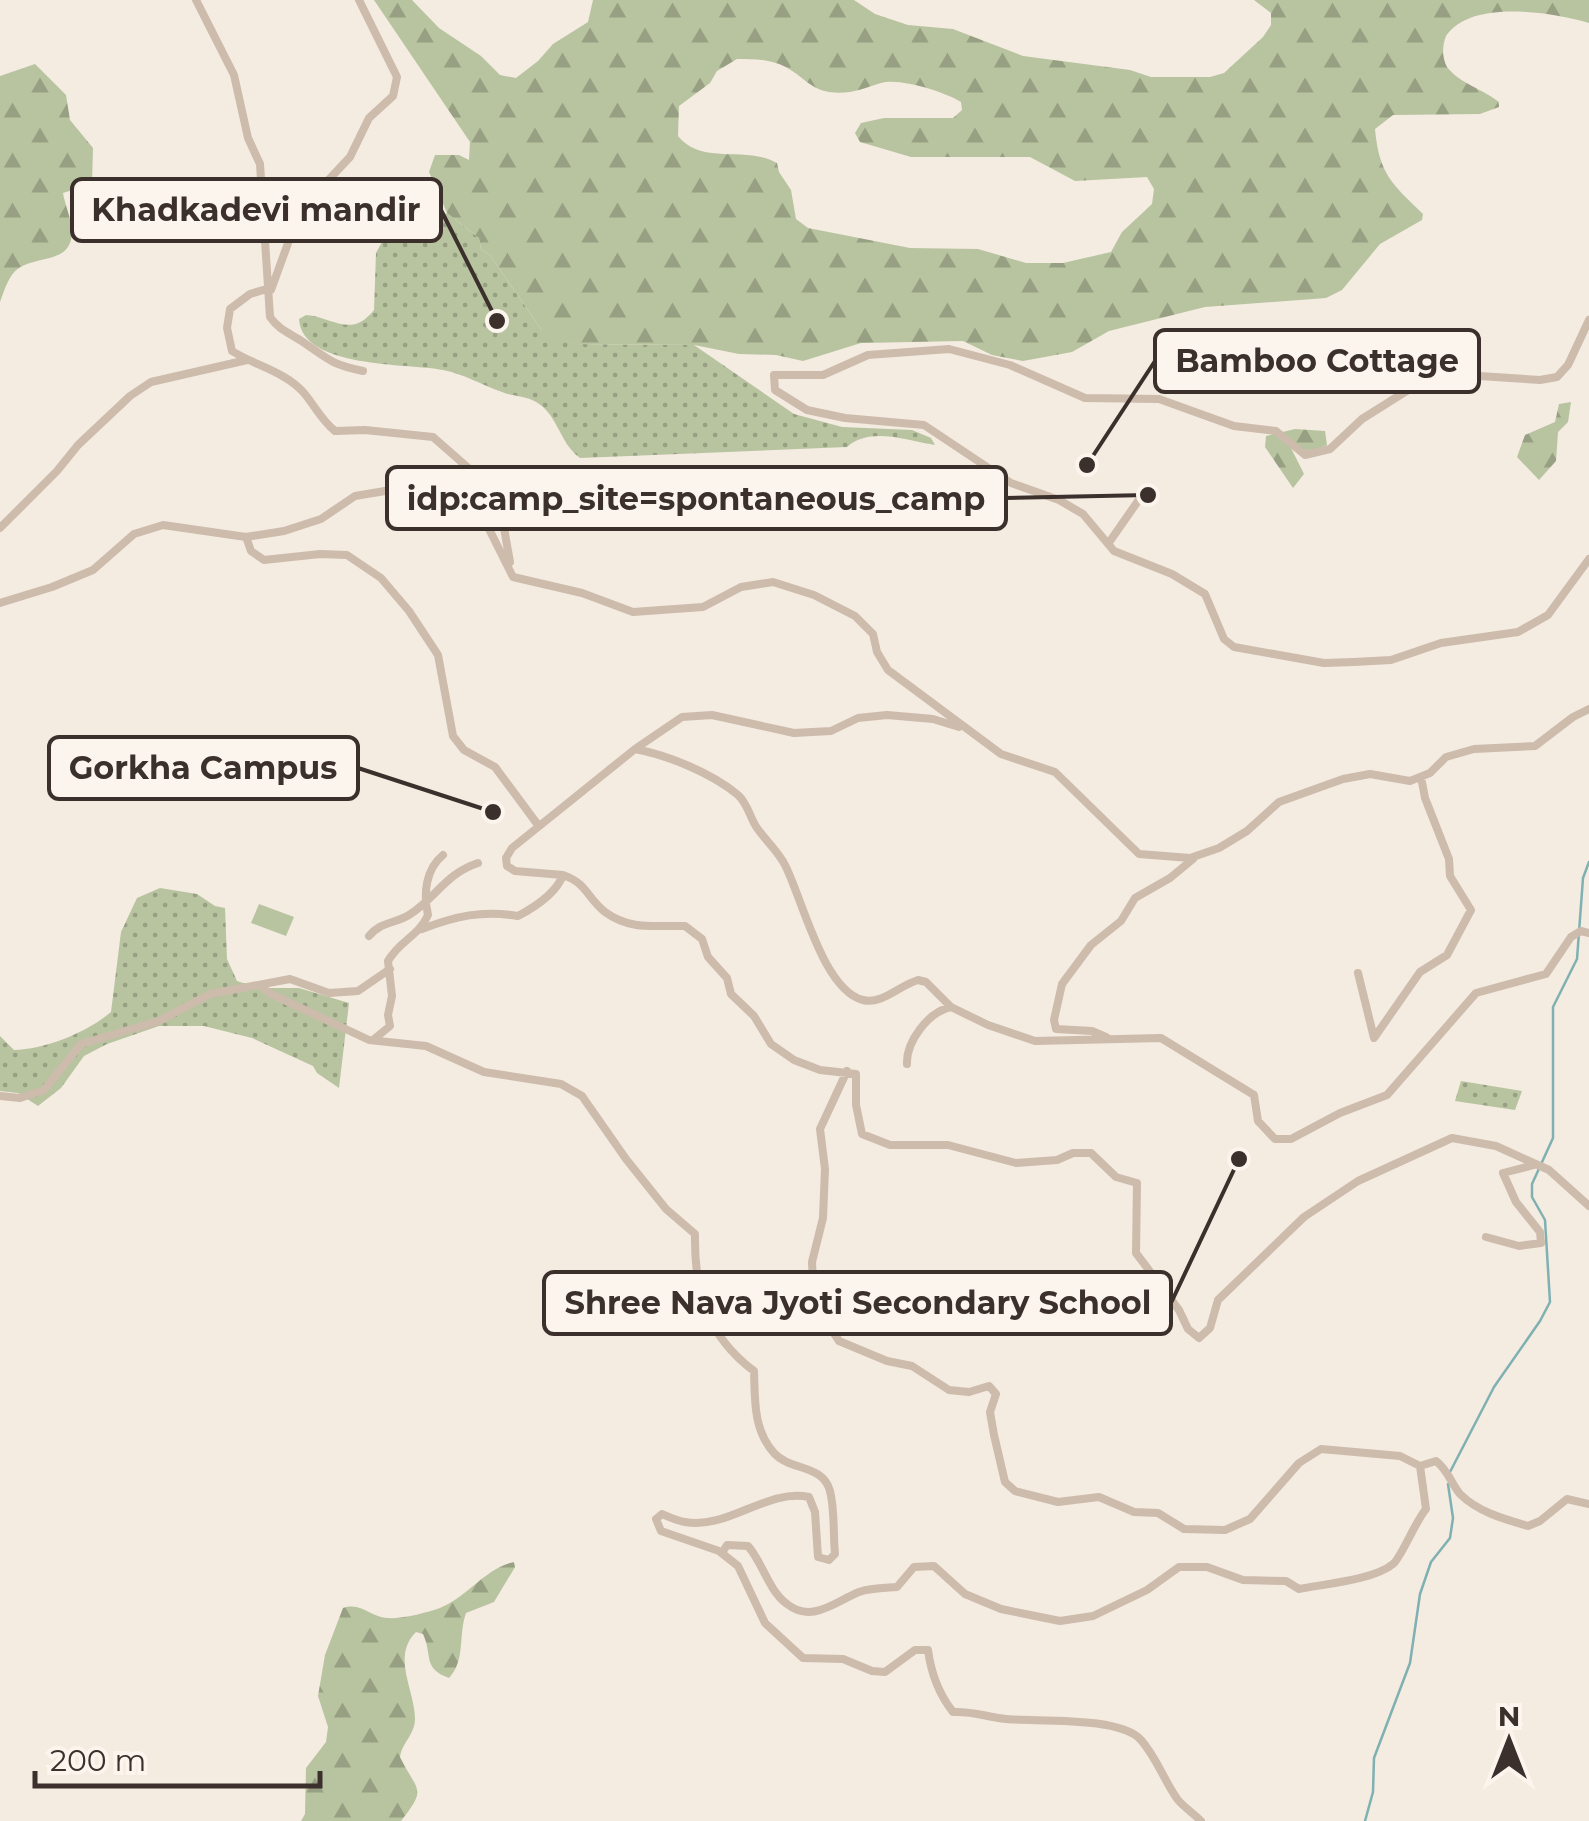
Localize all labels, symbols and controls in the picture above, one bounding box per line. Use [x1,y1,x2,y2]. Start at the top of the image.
callout: Khadkadevi mandir [72,179,441,241]
text: Khadkadevi mandir [91,190,421,229]
callout: Bamboo Cottage [1155,330,1479,392]
text: Bamboo Cottage [1175,341,1459,380]
callout: idp:camp_site=spontaneous_camp [387,467,1006,529]
text: idp:camp_site=spontaneous_camp [407,479,985,518]
callout: Gorkha Campus [49,737,358,799]
text: Gorkha Campus [69,748,337,787]
callout: Shree Nava Jyoti Secondary School [544,1272,1171,1334]
text: Shree Nava Jyoti Secondary School [565,1283,1151,1322]
north arrow [1459,1691,1559,1791]
text: N [1498,1699,1520,1733]
scale bar [35,1726,320,1788]
text: 200 m [50,1742,146,1779]

